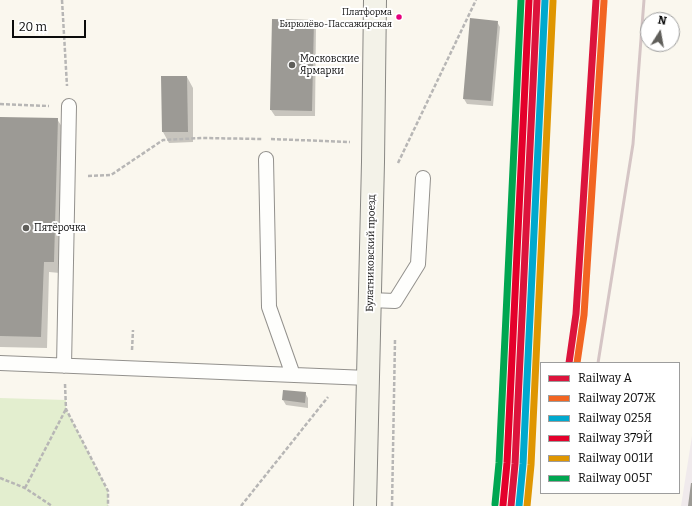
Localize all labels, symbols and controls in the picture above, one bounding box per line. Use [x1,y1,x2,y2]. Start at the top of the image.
place label: Платформа Бирюлёво-Пассажирская [279,7,392,28]
scale bar [14,12,88,38]
marker: Платформа Бирюлёво-Пассажирская [394,12,404,22]
north arrow [640,12,680,52]
text: N [657,14,668,28]
text: 20 m [19,20,47,34]
place label: Московские Ярмарки [300,53,359,76]
marker: Московские Ярмарки [287,60,297,70]
street label: Булатниковский проезд [364,194,378,312]
place label: Пятёрочка [34,222,86,234]
marker: Пятёрочка [21,223,31,233]
legend [540,362,680,494]
text: Railway A [578,371,632,385]
text: Railway 207Ж [578,391,656,405]
text: Railway 025Я [578,411,652,425]
text: Railway 379Й [578,431,653,445]
text: Railway 001И [578,451,653,465]
text: Railway 005Г [578,471,652,485]

